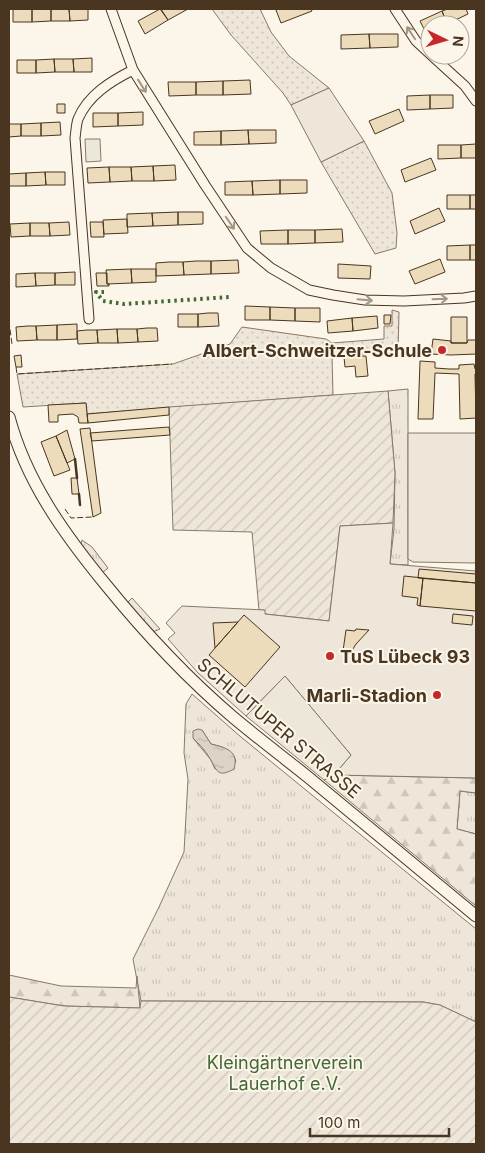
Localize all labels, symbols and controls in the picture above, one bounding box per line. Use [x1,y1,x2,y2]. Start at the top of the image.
north arrow [420,15,470,65]
one-way arrow [406,26,416,40]
text: N [450,35,467,47]
one-way arrow [137,79,148,93]
one-way arrow [225,215,235,229]
one-way arrow [357,295,373,304]
one-way arrow [432,295,448,304]
place label: Albert-Schweitzer-Schule [202,340,432,361]
marker: Albert-Schweitzer-Schule [436,344,448,356]
place label: TuS Lübeck 93 [340,646,470,667]
marker: TuS Lübeck 93 [324,650,336,662]
street label: SCHLUTUPER STRASSE [193,654,365,802]
place label: Marli-Stadion [307,685,427,706]
marker: Marli-Stadion [431,689,443,701]
park label: Kleingärtnerverein Lauerhof e.V. [207,1052,363,1094]
scale bar [310,1106,449,1138]
text: 100 m [318,1113,360,1132]

